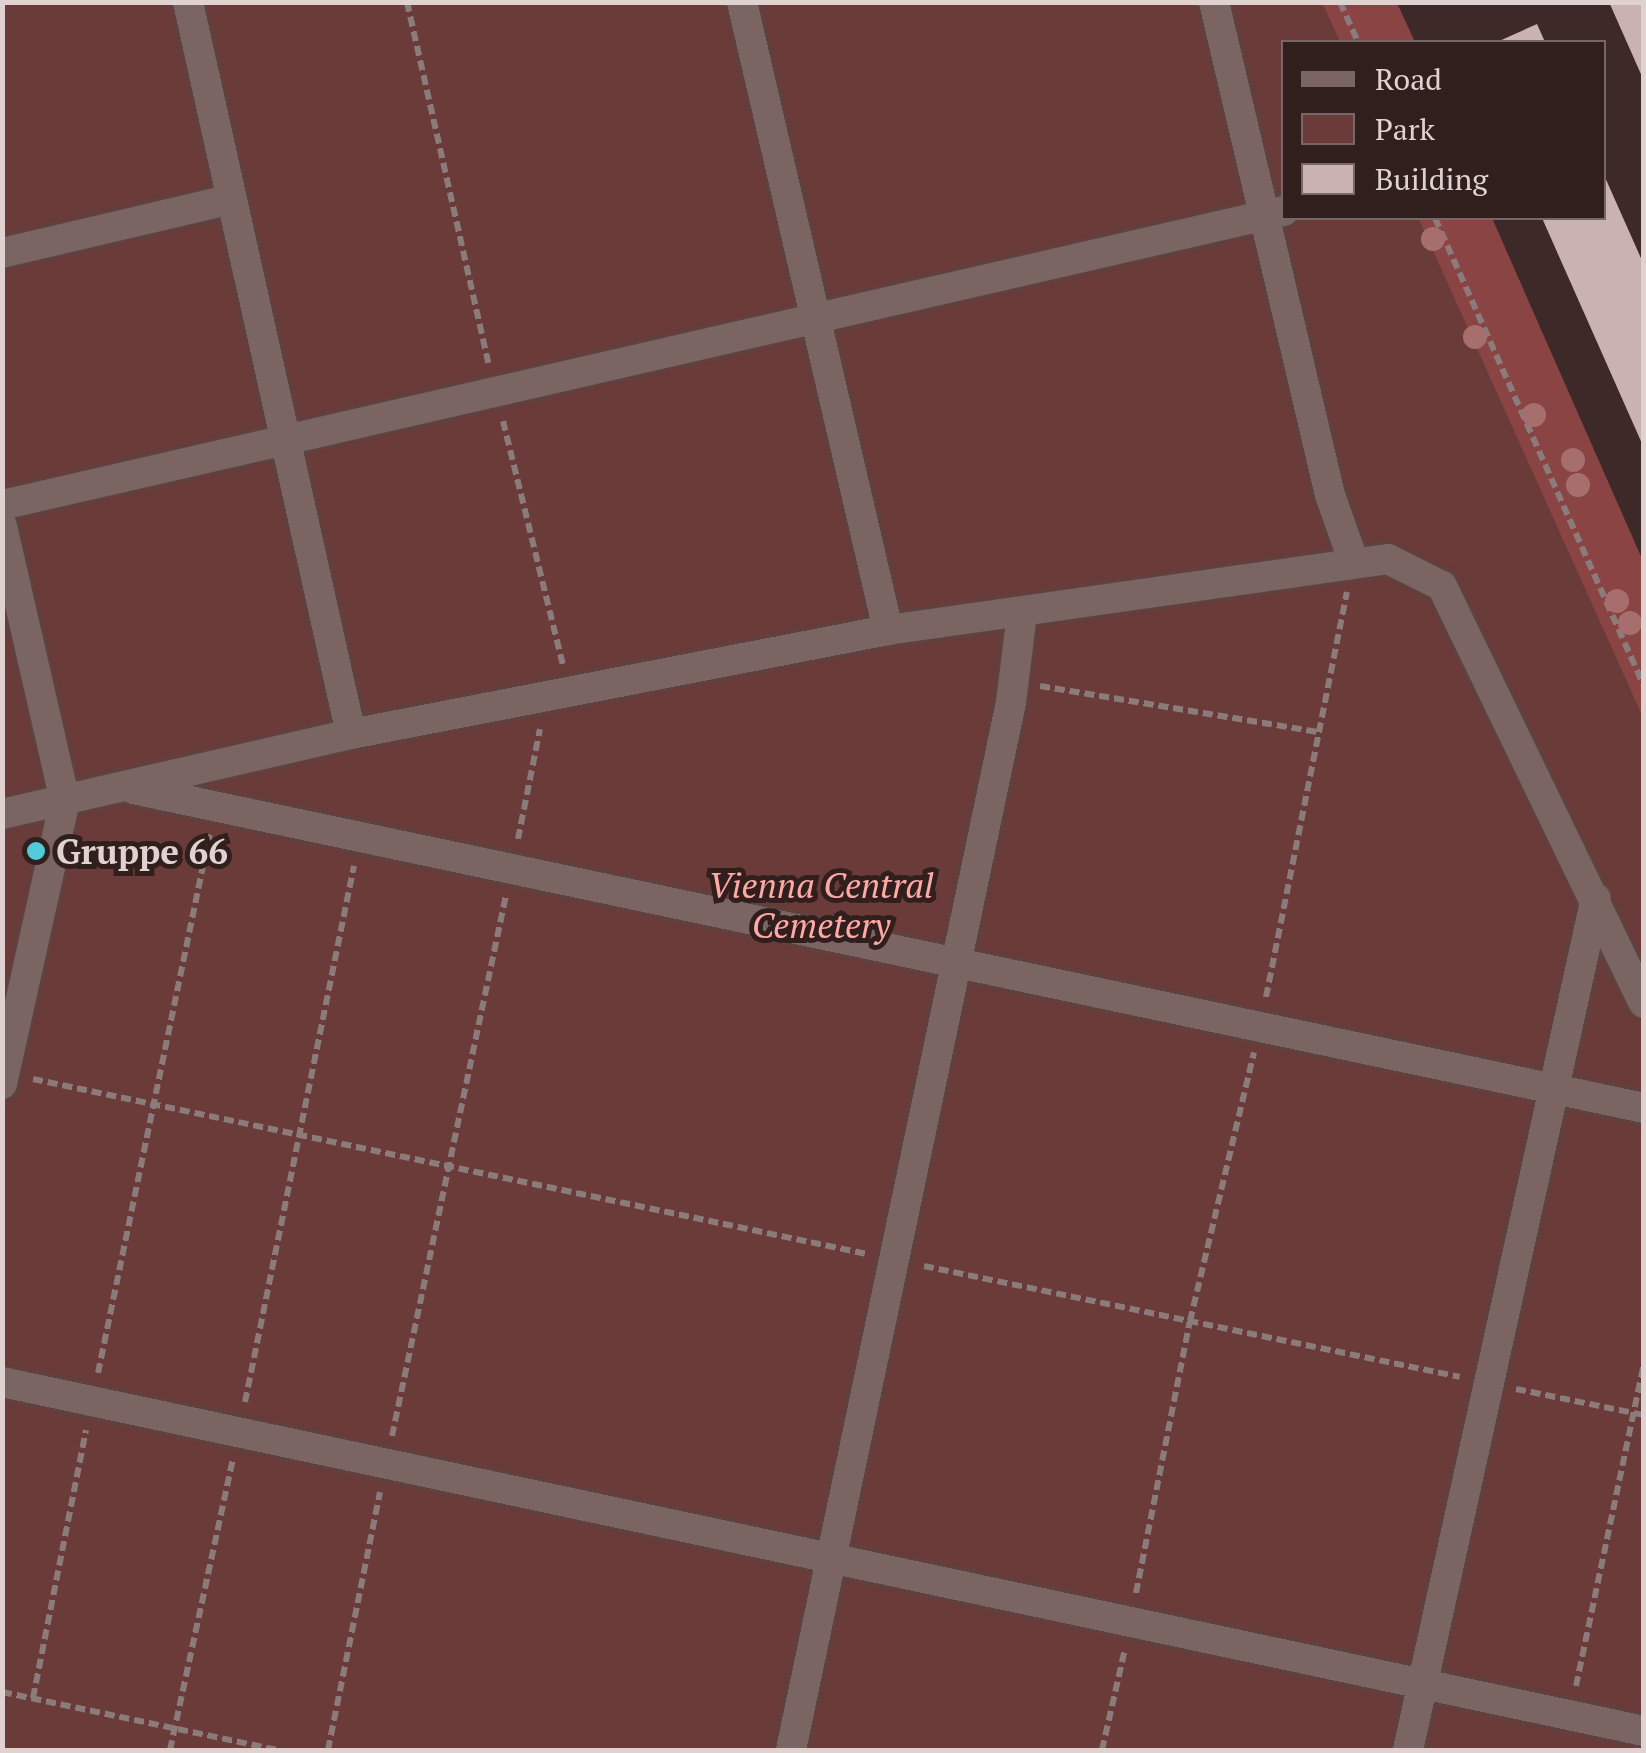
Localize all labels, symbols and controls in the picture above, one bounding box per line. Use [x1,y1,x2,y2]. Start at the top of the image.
legend [1281,40,1606,220]
text: Road [1375,59,1442,99]
text: Park [1375,109,1435,149]
text: Building [1375,159,1488,199]
place label: Gruppe 66 [56,830,228,872]
marker: Gruppe 66 [25,840,47,862]
park label: Vienna Central Cemetery [708,864,934,946]

